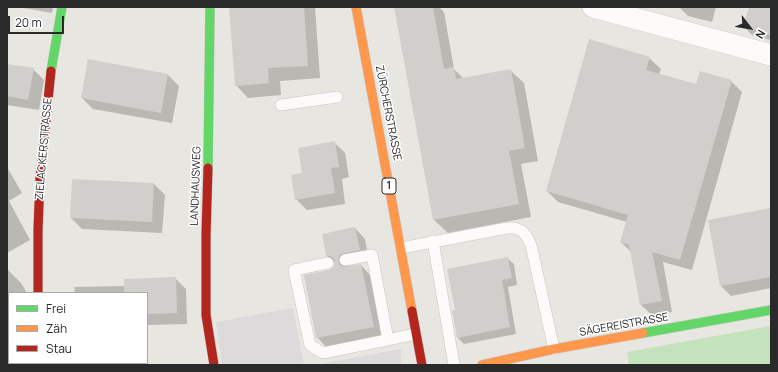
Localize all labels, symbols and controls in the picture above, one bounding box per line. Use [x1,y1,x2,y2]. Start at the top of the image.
scale bar [10,8,66,34]
north arrow [730,8,770,48]
text: 20 m [15,14,42,31]
text: N [752,27,769,42]
street label: ZÜRCHERSTRASSE [372,64,404,162]
street label: ZIELACKERSTRASSE [33,97,55,201]
street label: LANDHAUSWEG [188,146,204,226]
road number: 1 [382,178,396,194]
legend [8,292,148,364]
text: Frei [46,300,66,317]
street label: SÄGEREISTRASSE [578,311,670,339]
text: Zäh [46,320,67,337]
text: Stau [46,340,72,357]

